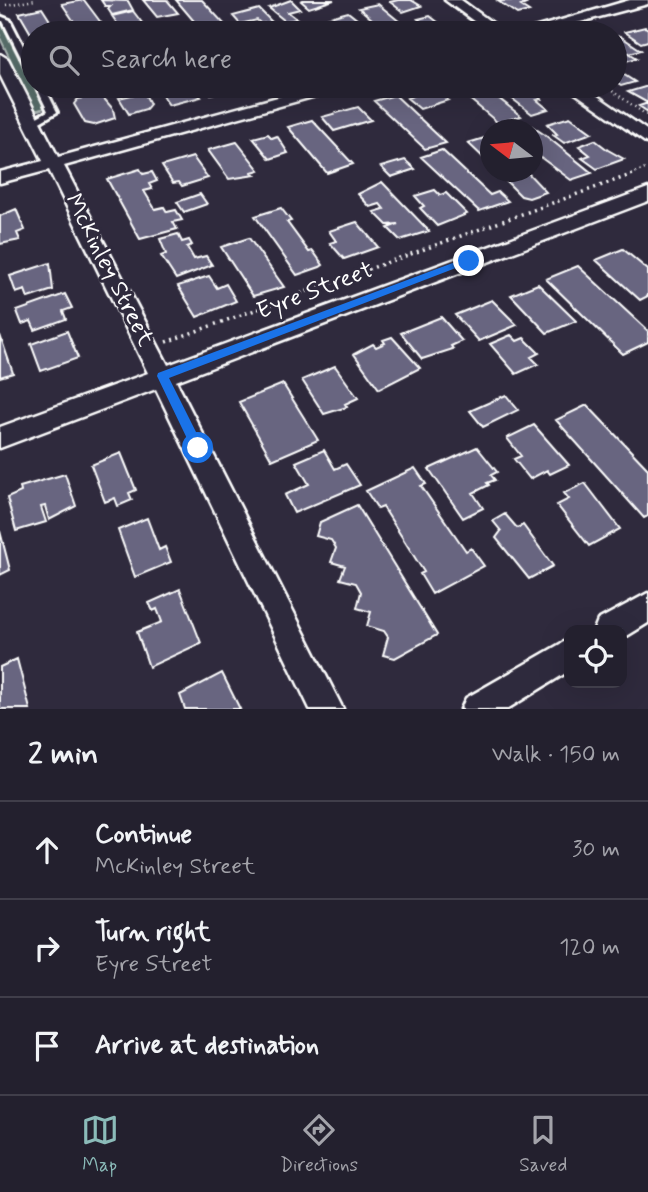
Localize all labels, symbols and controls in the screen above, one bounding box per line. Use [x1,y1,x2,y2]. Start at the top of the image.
search box [21,21,627,98]
icon: search [45,41,83,79]
text: Search here [101,43,232,77]
north arrow [480,119,543,182]
street label: McKinley Street [57,188,161,352]
route end [453,245,484,276]
street label: Eyre Street [252,255,378,327]
route start [182,432,213,463]
map controls [564,625,627,688]
button: locate [564,625,627,688]
text: 2 min [28,735,98,774]
text: Walk · 150 m [492,740,620,770]
text: Continue [95,818,192,852]
icon: ahead [28,831,66,869]
text: 30 m [572,835,620,865]
text: McKinley Street [95,852,255,882]
text: Turn right [95,916,211,950]
icon: right [28,929,66,967]
text: 120 m [559,933,620,963]
text: Eyre Street [95,950,212,980]
icon: arrive [28,1027,66,1065]
text: Arrive at destination [95,1029,319,1063]
tab: Map [81,1111,119,1178]
tab: Directions [280,1111,358,1178]
tab: Saved [519,1111,567,1178]

